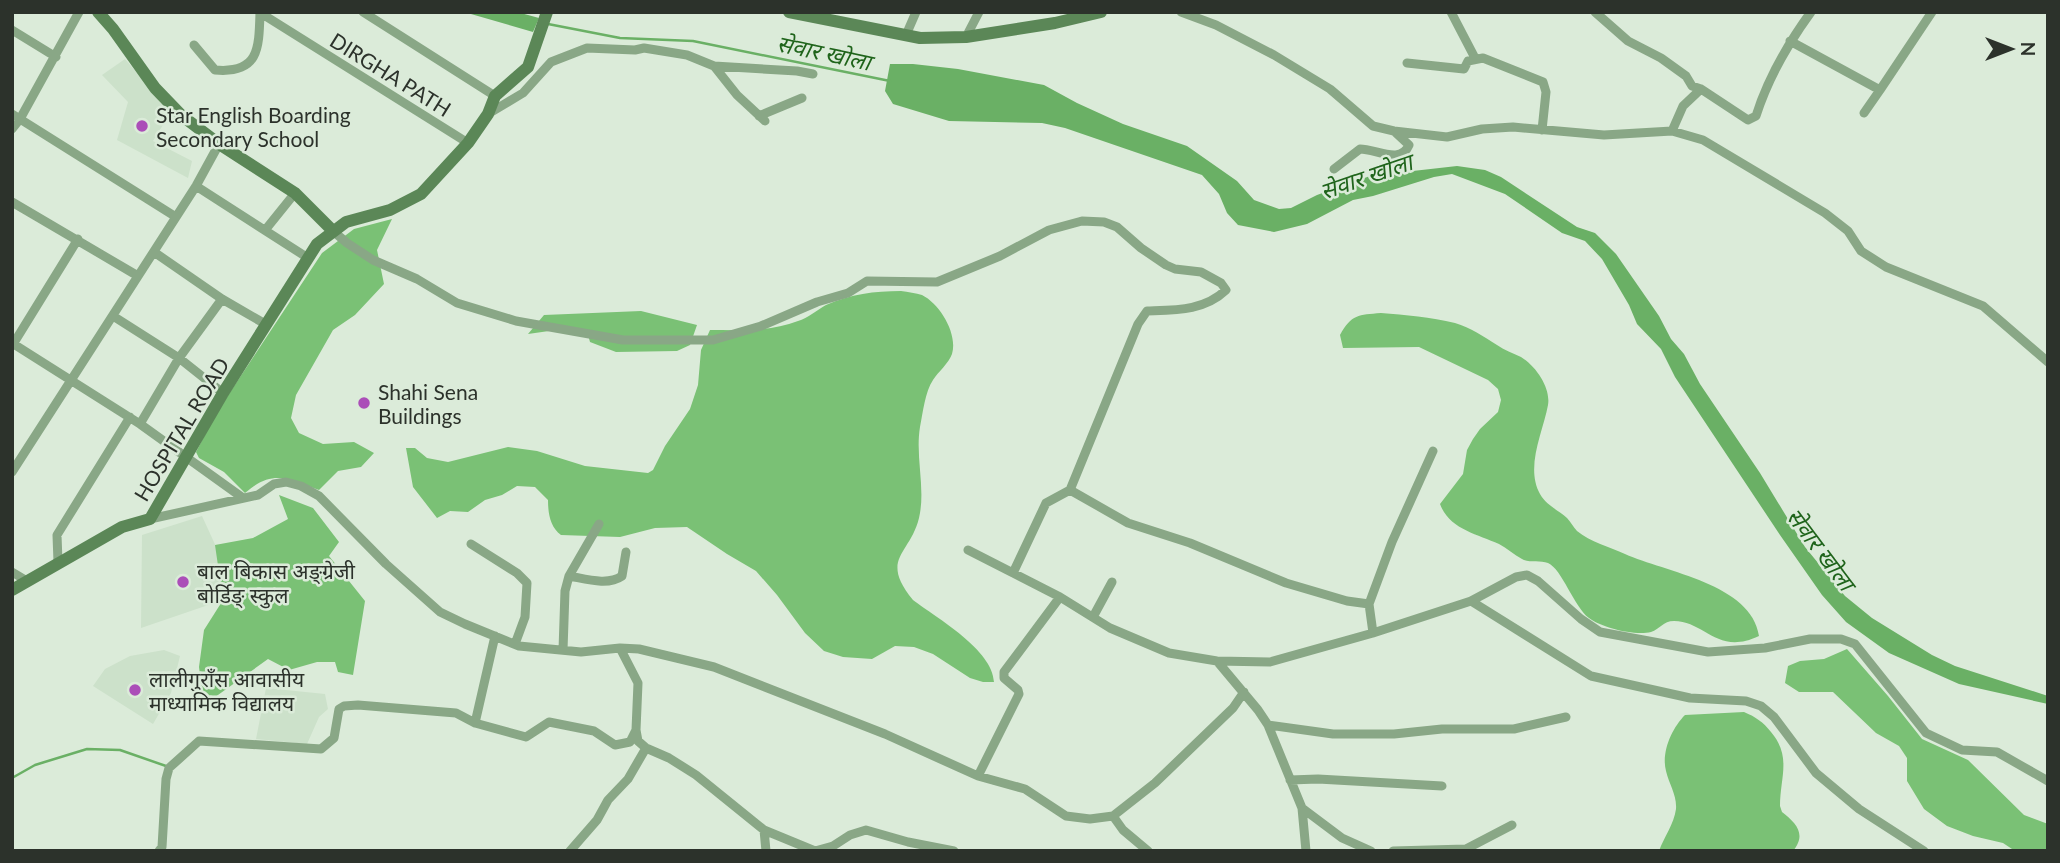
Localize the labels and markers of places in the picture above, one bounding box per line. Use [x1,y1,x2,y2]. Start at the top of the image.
place label: Star English Boarding Secondary School [156,102,351,151]
marker: Star English Boarding Secondary School [134,118,150,134]
place label: Shahi Sena Buildings [378,379,478,428]
marker: Shahi Sena Buildings [356,395,372,411]
place label: बाल बिकास अङ्ग्रेजी बोर्डिङ् स्कुल [197,558,355,609]
marker: बाल बिकास अङ्ग्रेजी बोर्डिङ् स्कुल [175,574,191,590]
place label: लालीगुराँस आवासीय माध्यामिक विद्यालय [149,666,305,715]
marker: लालीगुराँस आवासीय माध्यामिक विद्यालय [127,682,143,698]

